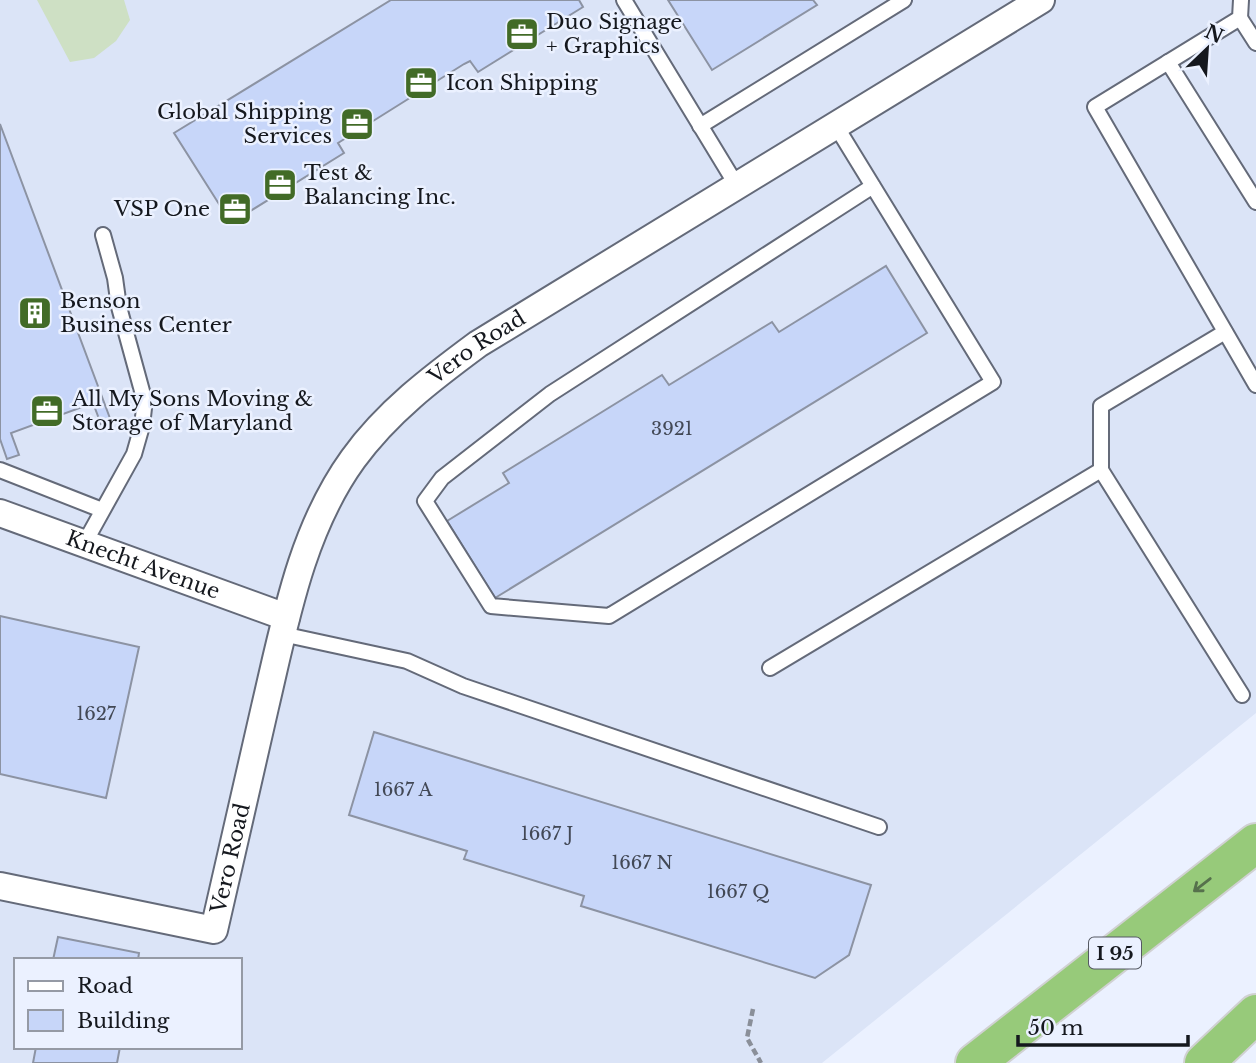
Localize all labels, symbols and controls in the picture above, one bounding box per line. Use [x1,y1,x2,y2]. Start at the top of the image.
place label: Duo Signage + Graphics [546,9,682,59]
north arrow [1172,14,1242,84]
office icon: Duo Signage + Graphics [503,15,541,53]
text: N [1201,20,1227,48]
office icon: Icon Shipping [402,64,440,102]
place label: Icon Shipping [446,70,598,96]
place label: Global Shipping Services [157,99,332,149]
office icon: Global Shipping Services [338,105,376,143]
place label: Test & Balancing Inc. [304,160,456,210]
office icon: Test & Balancing Inc. [261,166,299,204]
office icon: VSP One [216,190,254,228]
place label: VSP One [113,196,210,222]
place label: Benson Business Center [60,288,232,338]
building icon: Benson Business Center [16,294,54,332]
street label: Vero Road [422,305,530,391]
place label: All My Sons Moving & Storage of Maryland [71,386,313,436]
office icon: All My Sons Moving & Storage of Maryland [28,392,66,430]
house number: 3921 [651,418,693,440]
street label: Knecht Avenue [62,525,223,605]
house number: 1627 [76,703,117,725]
house number: 1667 A [374,779,433,801]
street label: Vero Road [205,801,256,917]
house number: 1667 J [521,823,573,845]
house number: 1667 N [611,852,673,874]
one-way arrow [1194,877,1212,892]
house number: 1667 Q [707,881,769,903]
road number: I 95 [1089,937,1141,968]
legend [14,958,242,1049]
text: Road [77,973,133,999]
scale bar [1018,1004,1188,1048]
text: Building [77,1008,170,1034]
text: 50 m [1028,1015,1084,1041]

